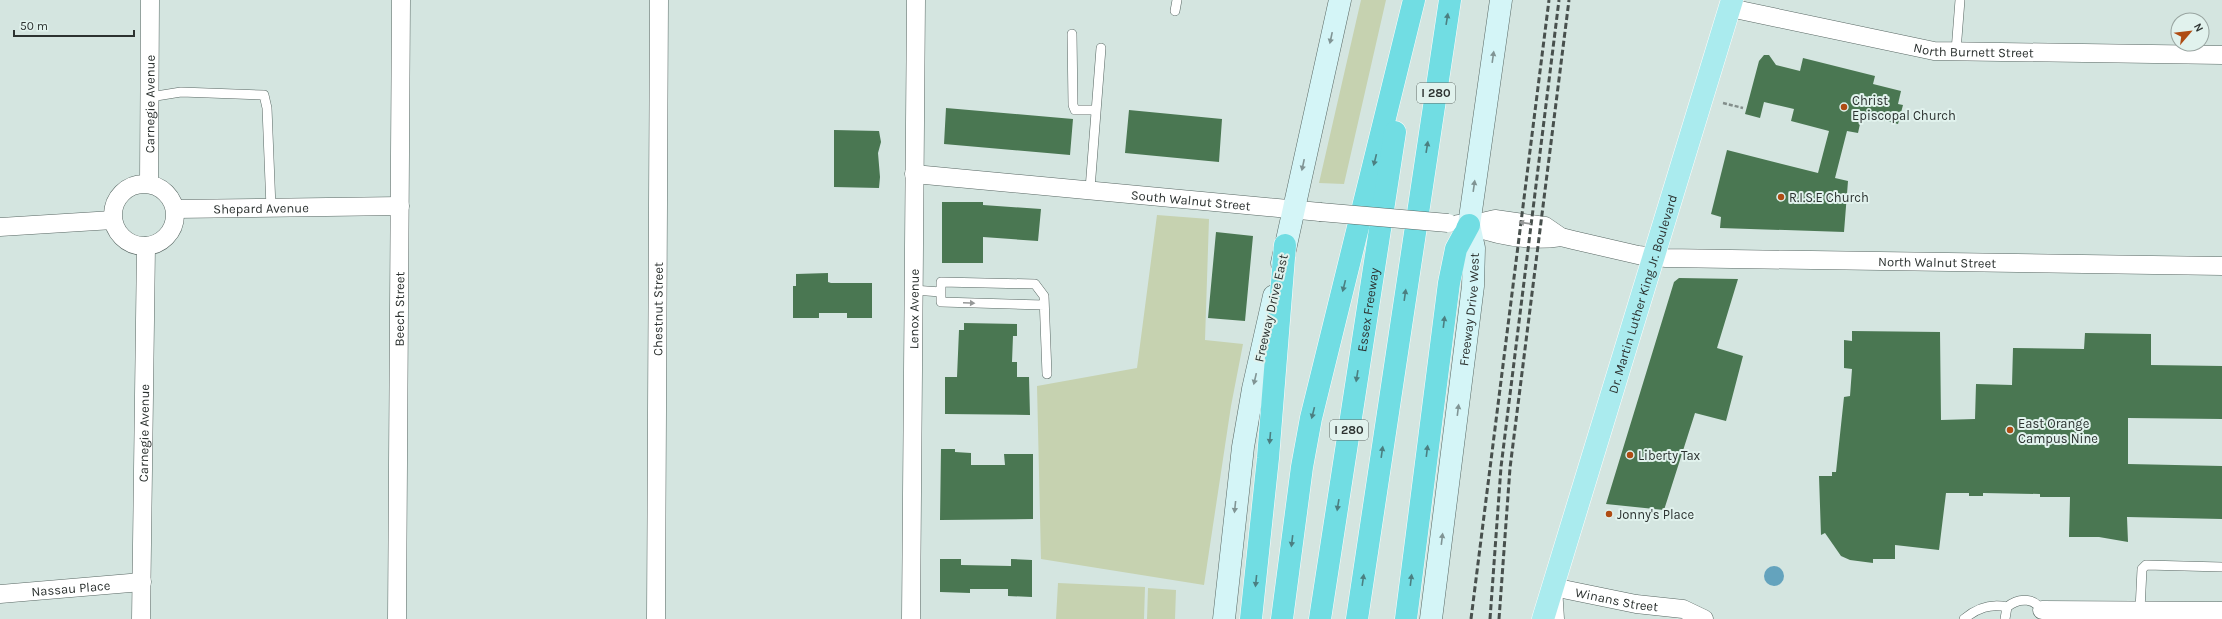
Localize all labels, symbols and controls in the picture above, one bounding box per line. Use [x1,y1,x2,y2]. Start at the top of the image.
scale bar [14,12,134,38]
north arrow [2170,12,2210,52]
one-way arrow [1444,13,1450,25]
text: 50 m [20,19,48,33]
text: N [2191,21,2206,34]
one-way arrow [1328,32,1334,44]
street label: North Burnett Street [1912,39,2034,60]
one-way arrow [1490,51,1496,63]
street label: Carnegie Avenue [142,55,157,153]
road number: I 280 [1417,83,1455,103]
place label: Christ Episcopal Church [1852,93,1956,123]
marker: Christ Episcopal Church [1839,102,1849,112]
one-way arrow [1424,141,1430,153]
one-way arrow [1371,154,1377,166]
one-way arrow [1300,159,1306,171]
one-way arrow [1471,180,1477,192]
street label: South Walnut Street [1130,187,1251,213]
place label: R.I.S.E Church [1789,190,1869,205]
street label: Dr. Martin Luther King Jr. Boulevard [1605,192,1680,395]
marker: R.I.S.E Church [1776,192,1786,202]
street label: Shepard Avenue [213,200,309,216]
one-way arrow [1519,220,1531,226]
street label: Freeway Drive West [1455,252,1481,367]
street label: Freeway Drive East [1251,253,1291,363]
street label: North Walnut Street [1878,254,1996,270]
street label: Chestnut Street [650,262,665,356]
street label: Essex Freeway [1354,267,1382,353]
street label: Lenox Avenue [906,268,921,349]
street label: Beech Street [391,271,407,346]
one-way arrow [1340,280,1346,293]
one-way arrow [1402,289,1408,302]
one-way arrow [963,300,976,306]
one-way arrow [1441,316,1447,328]
one-way arrow [1354,370,1360,382]
one-way arrow [1252,373,1258,385]
street label: Carnegie Avenue [135,383,152,482]
one-way arrow [1455,404,1461,416]
one-way arrow [1309,407,1315,419]
place label: East Orange Campus Nine [2018,416,2098,446]
road number: I 280 [1330,420,1368,440]
marker: East Orange Campus Nine [2005,425,2015,435]
one-way arrow [1267,432,1274,444]
one-way arrow [1424,445,1430,457]
one-way arrow [1379,446,1385,458]
place label: Liberty Tax [1638,448,1701,463]
marker: Liberty Tax [1625,450,1635,460]
one-way arrow [1335,499,1341,511]
one-way arrow [1232,501,1238,513]
place label: Jonny's Place [1617,507,1694,522]
marker: Jonny's Place [1604,509,1614,519]
one-way arrow [1438,533,1445,545]
one-way arrow [1289,535,1295,547]
one-way arrow [1360,574,1366,586]
one-way arrow [1408,574,1414,586]
one-way arrow [1252,575,1259,587]
street label: Nassau Place [31,577,111,599]
street label: Winans Street [1574,584,1659,614]

